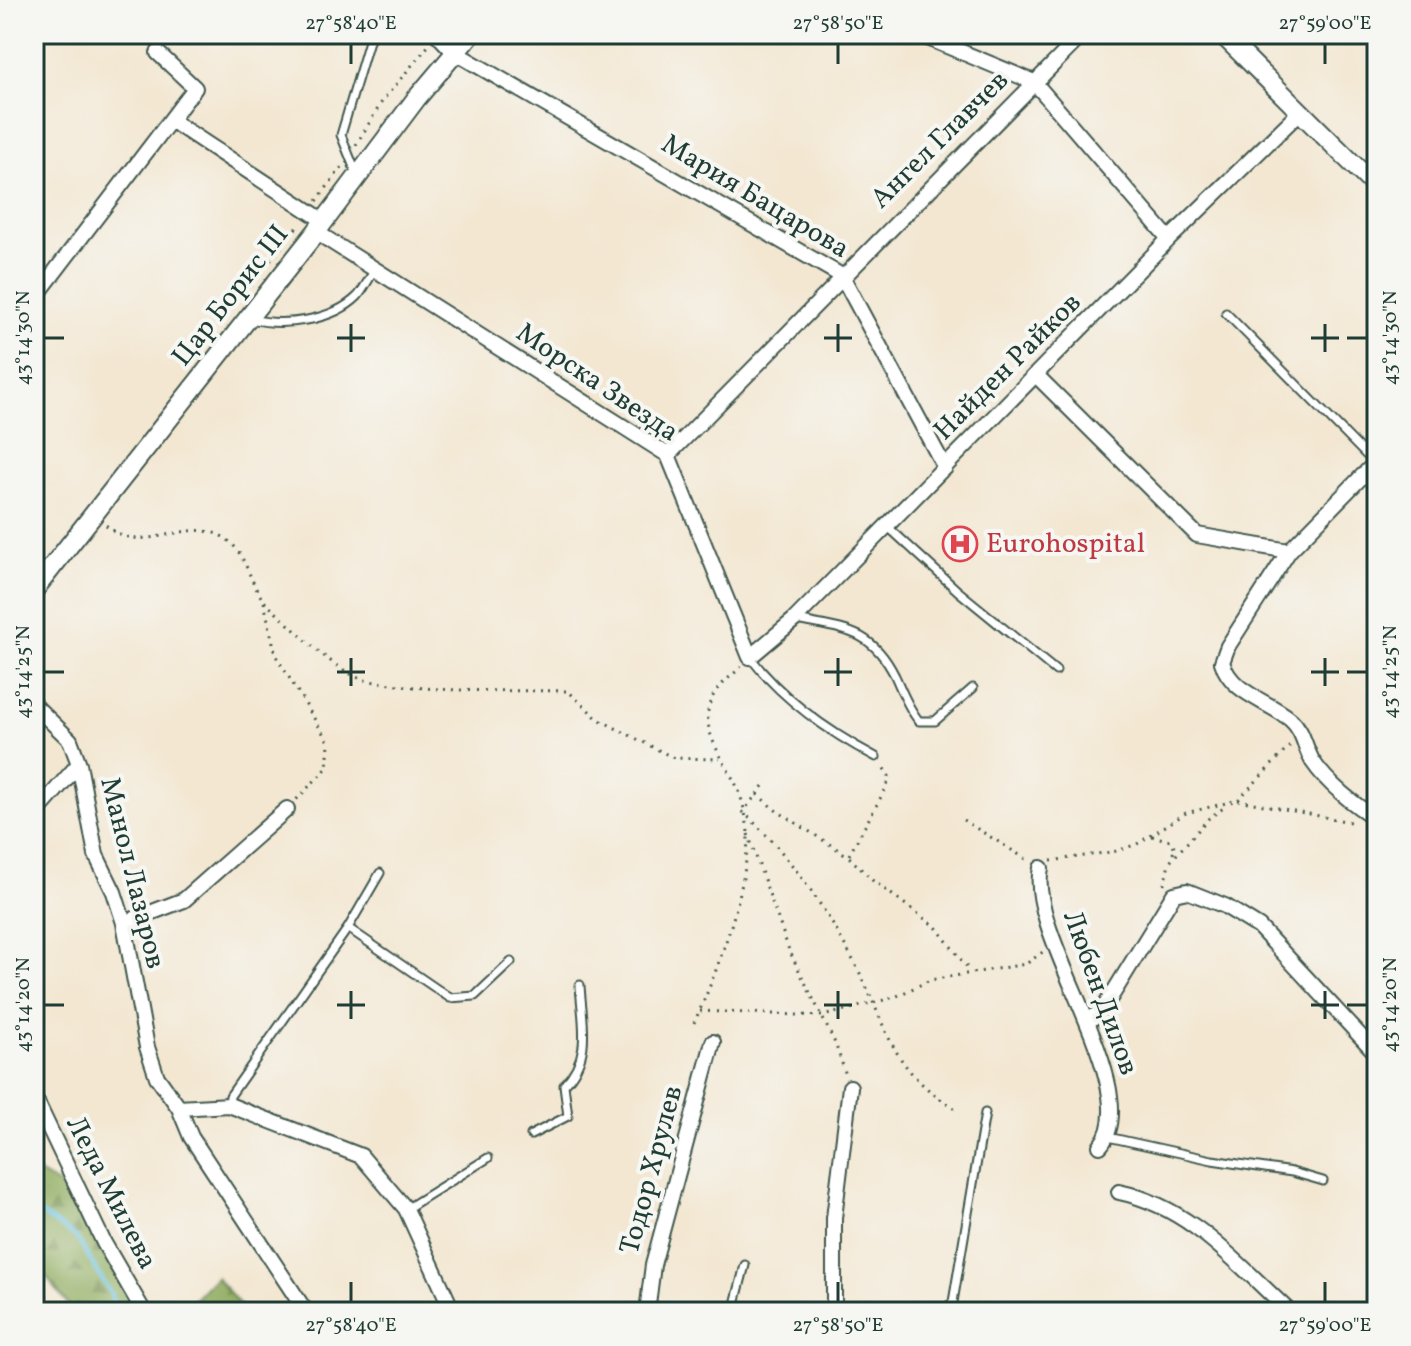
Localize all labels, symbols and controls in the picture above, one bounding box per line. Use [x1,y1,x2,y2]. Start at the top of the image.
text: 27°58'40"E [305,10,397,38]
text: 27°58'50"E [793,10,883,38]
text: 27°59'00"E [1278,10,1372,38]
street label: Ангел Главчев [862,62,1018,218]
street label: Мария Бацарова [654,125,856,269]
street label: Цар Борис III [163,217,299,375]
street label: Найден Райков [925,284,1091,450]
text: 43°14'30"N [10,290,38,386]
text: 43°14'30"N [1377,290,1405,386]
street label: Морска Звезда [508,314,686,452]
hospital icon: Eurohospital [941,525,979,563]
place label: Eurohospital [986,525,1145,564]
text: 43°14'25"N [10,625,38,719]
text: 43°14'25"N [1377,625,1405,719]
street label: Манол Лазаров [89,773,175,973]
street label: Любен Дилов [1052,905,1148,1081]
text: 43°14'20"N [10,957,38,1053]
text: 43°14'20"N [1377,957,1405,1053]
street label: Тодор Хрулев [611,1081,693,1259]
street label: Леда Милева [56,1110,166,1276]
text: 27°58'40"E [305,1312,397,1340]
text: 27°58'50"E [793,1312,883,1340]
text: 27°59'00"E [1278,1312,1372,1340]

